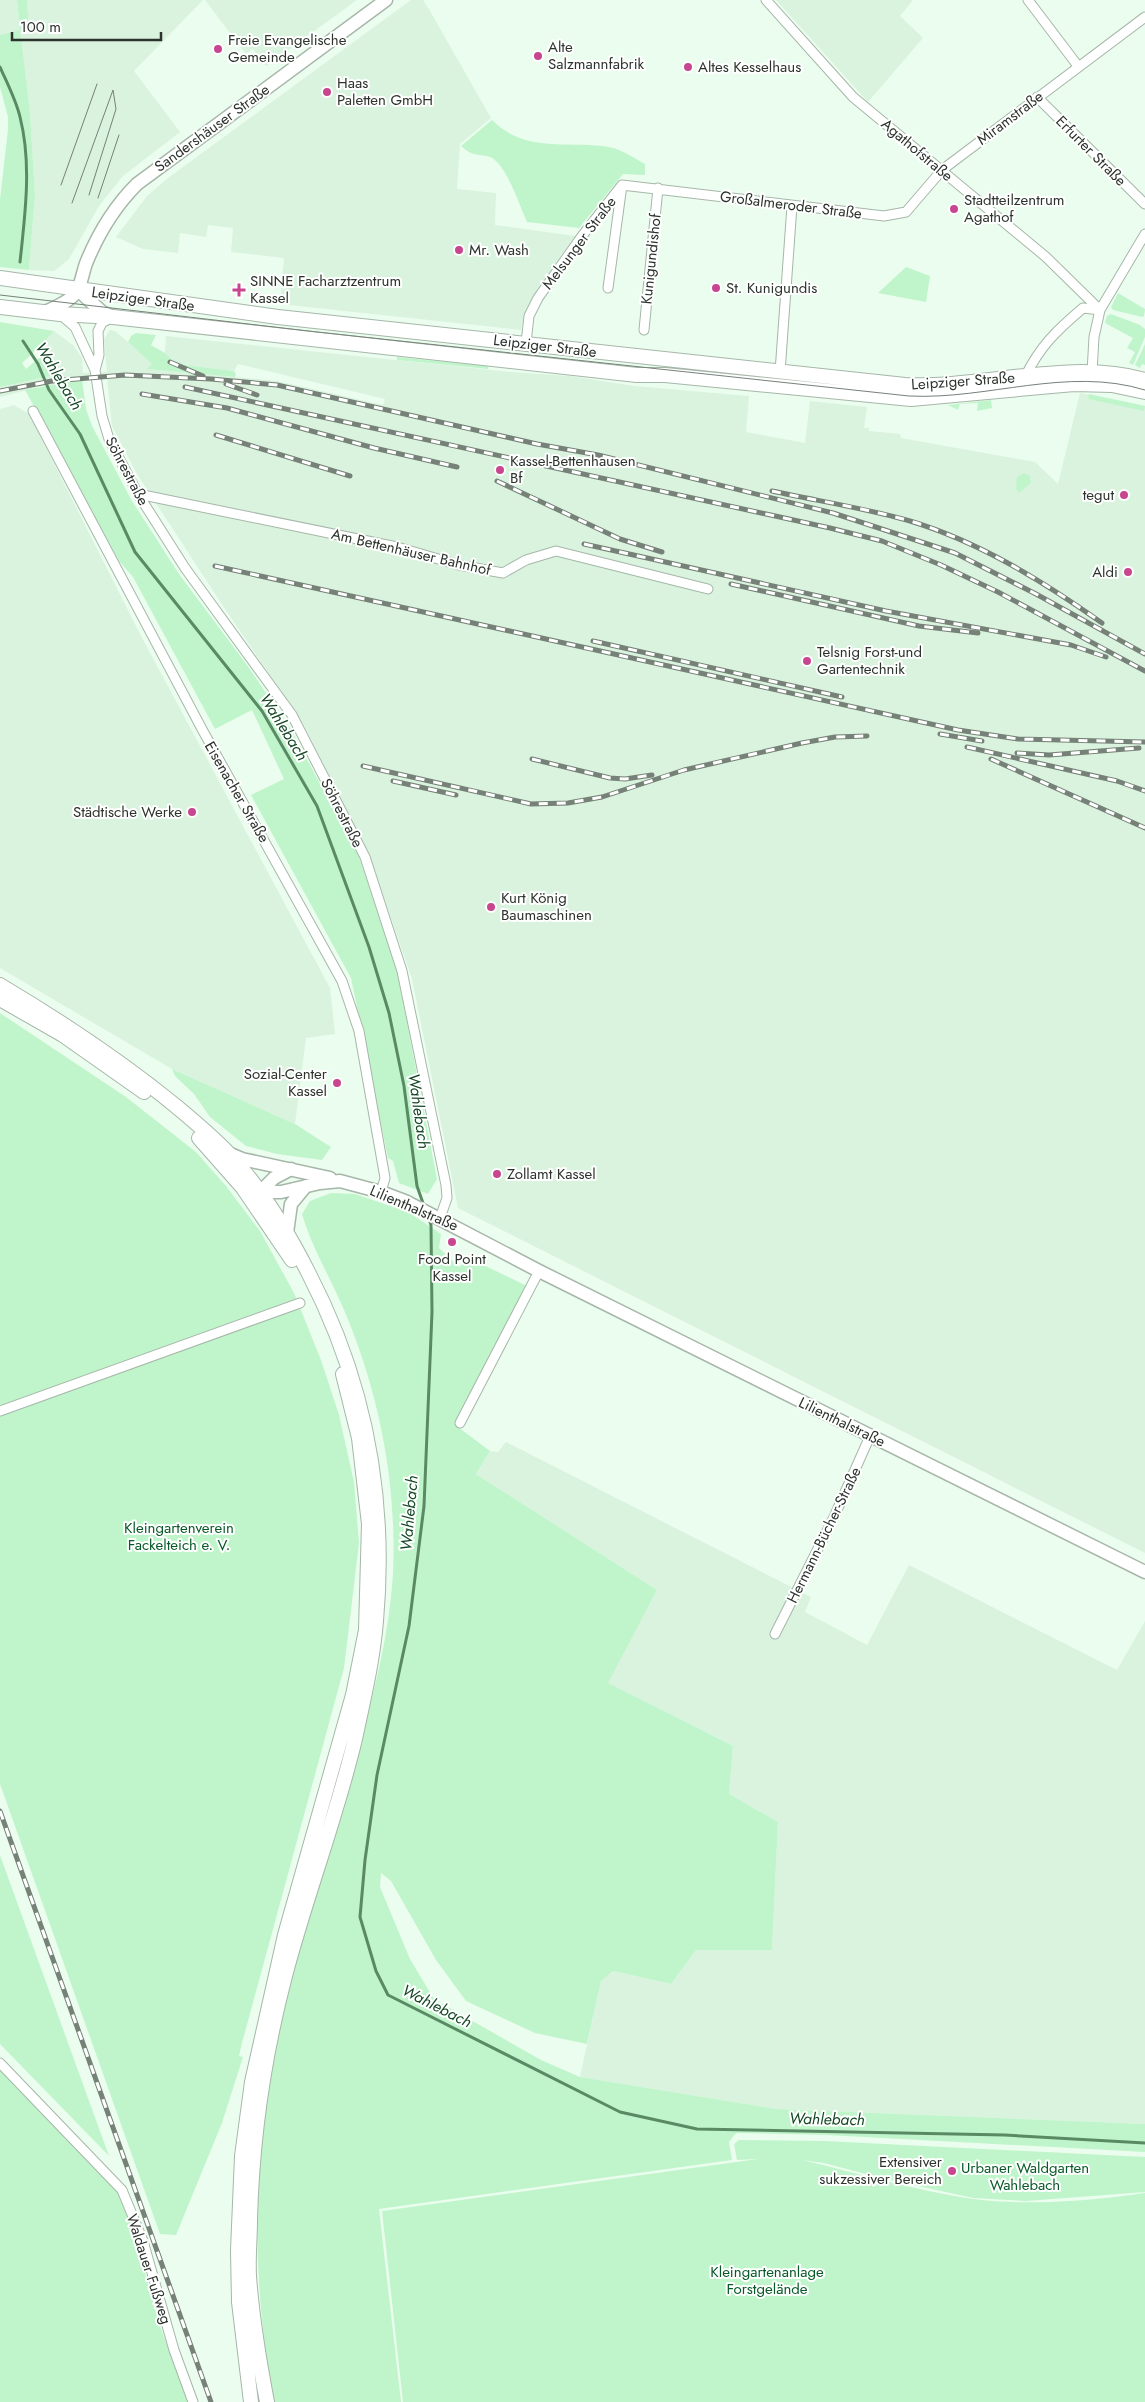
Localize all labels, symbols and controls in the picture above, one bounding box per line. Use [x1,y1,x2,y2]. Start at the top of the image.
scale bar [12,10,161,42]
text: 100 m [20,16,61,38]
place label: Freie Evangelische Gemeinde [228,29,347,68]
place label: Alte Salzmannfabrik [548,36,645,75]
marker: Freie Evangelische Gemeinde [212,43,224,55]
marker: Alte Salzmannfabrik [532,50,544,62]
place label: Altes Kesselhaus [698,56,801,78]
marker: Altes Kesselhaus [682,61,694,73]
place label: Haas Paletten GmbH [337,72,433,111]
street label: Sandershäuser Straße [150,79,274,177]
street label: Miramstraße [972,85,1048,150]
marker: Haas Paletten GmbH [321,86,333,98]
street label: Erfurter Straße [1051,111,1132,192]
street label: Agathofstraße [876,113,958,187]
street label: Großalmeroder Straße [719,185,863,225]
place label: Stadtteilzentrum Agathof [964,189,1064,228]
street label: Melsunger Straße [537,192,621,294]
marker: Stadtteilzentrum Agathof [948,203,960,215]
street label: Kunigundishof [635,212,667,305]
place label: Mr. Wash [469,239,529,261]
marker: Mr. Wash [453,244,465,256]
place label: SINNE Facharztzentrum Kassel [250,270,401,309]
place label: St. Kunigundis [726,277,817,299]
street label: Leipziger Straße [90,281,196,317]
marker: St. Kunigundis [710,282,722,294]
marker: SINNE Facharztzentrum Kassel [232,283,246,297]
street label: Leipziger Straße [492,329,598,363]
water label: Wahlebach [30,338,88,414]
street label: Leipziger Straße [910,366,1016,396]
street label: Söhrestraße [100,433,154,510]
place label: Kassel-Bettenhausen Bf [510,450,636,489]
marker: Kassel-Bettenhausen Bf [494,464,506,476]
place label: tegut [1083,484,1114,506]
marker: tegut [1118,489,1130,501]
street label: Am Bettenhäuser Bahnhof [329,523,494,581]
place label: Aldi [1092,561,1118,583]
marker: Aldi [1122,566,1134,578]
place label: Telsnig Forst-und Gartentechnik [817,641,922,680]
marker: Telsnig Forst-und Gartentechnik [801,655,813,667]
water label: Wahlebach [254,689,314,765]
street label: Eisenacher Straße [199,737,275,847]
street label: Söhrestraße [315,775,369,852]
place label: Städtische Werke [73,801,182,823]
marker: Städtische Werke [186,806,198,818]
place label: Kurt König Baumaschinen [501,887,592,926]
marker: Kurt König Baumaschinen [485,901,497,913]
place label: Sozial-Center Kassel [244,1063,328,1102]
water label: Wahlebach [402,1072,436,1150]
marker: Sozial-Center Kassel [331,1077,343,1089]
place label: Zollamt Kassel [507,1163,596,1185]
marker: Zollamt Kassel [491,1168,503,1180]
street label: Lilienthalstraße [366,1180,462,1237]
marker: Food Point Kassel [446,1236,458,1248]
place label: Food Point Kassel [418,1248,486,1287]
street label: Lilienthalstraße [795,1392,889,1453]
street label: Hermann-Bücher-Straße [781,1463,867,1607]
water label: Wahlebach [394,1474,424,1552]
park label: Kleingartenverein Fackelteich e. V. [124,1517,234,1556]
water label: Wahlebach [398,1979,476,2033]
water label: Wahlebach [789,2107,865,2131]
place label: Extensiver sukzessiver Bereich [819,2151,943,2190]
park label: Urbaner Waldgarten Wahlebach [961,2157,1089,2196]
marker: Extensiver sukzessiver Bereich [946,2165,958,2177]
street label: Waldauer Fußweg [121,2211,177,2327]
park label: Kleingartenanlage Forstgelände [710,2261,824,2300]

